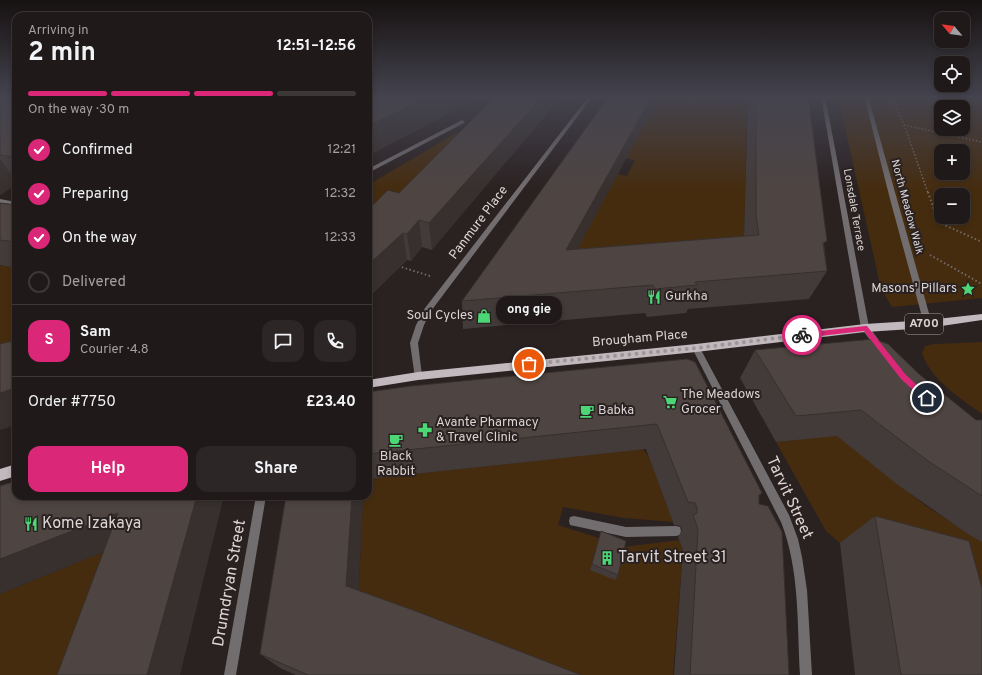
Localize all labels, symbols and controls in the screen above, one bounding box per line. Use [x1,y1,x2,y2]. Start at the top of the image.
north arrow [934,12,970,48]
map controls [934,12,970,224]
text: Arriving in [28,23,89,39]
text: 2 min [28,37,96,70]
text: 12:51–12:56 [277,37,356,56]
button: locate [934,56,970,92]
button: layers [934,100,970,136]
text: On the way · 30 m [28,102,129,118]
icon: check [28,139,50,161]
text: Confirmed [62,141,133,160]
text: 12:21 [327,142,356,158]
button: + [934,144,970,180]
street label: North Meadow Walk [888,158,926,256]
street label: Lonsdale Terrace [840,168,868,252]
icon: check [28,183,50,205]
street label: Panmure Place [446,183,512,263]
text: Preparing [62,185,129,204]
text: 12:32 [325,186,356,202]
button: − [934,188,970,224]
icon: check [28,227,50,249]
text: On the way [62,229,137,248]
text: 12:33 [325,230,356,246]
text: Delivered [62,273,126,292]
place label: Masons' Pillars [871,281,957,297]
place icon: Masons' Pillars [960,281,976,297]
restaurant icon: Gurkha [646,289,662,305]
place label: Gurkha [665,289,707,305]
callout: ong gie [496,296,562,324]
text: ong gie [507,302,551,318]
place label: Soul Cycles [406,308,473,324]
shop icon: Soul Cycles [476,308,492,324]
road number: A700 [905,314,943,334]
courier [782,315,822,355]
button: chat [262,320,304,362]
button: phone [314,320,356,362]
text: Sam [80,323,111,342]
icon: bike [791,324,813,346]
street label: Brougham Place [592,327,688,351]
text: S [44,331,54,350]
text: Courier · 4.8 [80,342,149,358]
pin [512,347,546,381]
icon: bag [518,353,540,375]
pin [910,381,944,415]
place label: The Meadows Grocer [681,387,760,418]
icon: home [916,387,938,409]
text: Order #7750 [28,393,116,412]
text: £23.40 [306,393,356,412]
supermarket icon: The Meadows Grocer [662,394,678,410]
cafe icon: Babka [579,403,595,419]
place label: Babka [598,403,634,419]
place label: Avante Pharmacy & Travel Clinic [436,415,539,446]
pharmacy icon: Avante Pharmacy & Travel Clinic [417,422,433,438]
cafe icon: Black Rabbit [388,432,404,448]
button: Help [28,446,188,492]
button: Share [196,446,356,492]
place label: Black Rabbit [377,449,415,480]
street label: Tarvit Street [761,453,817,543]
place label: Kome Izakaya [42,514,141,534]
restaurant icon: Kome Izakaya [23,516,39,532]
street label: Drumdryan Street [209,518,251,648]
place label: Tarvit Street 31 [618,548,727,568]
building icon: Tarvit Street 31 [599,550,615,566]

